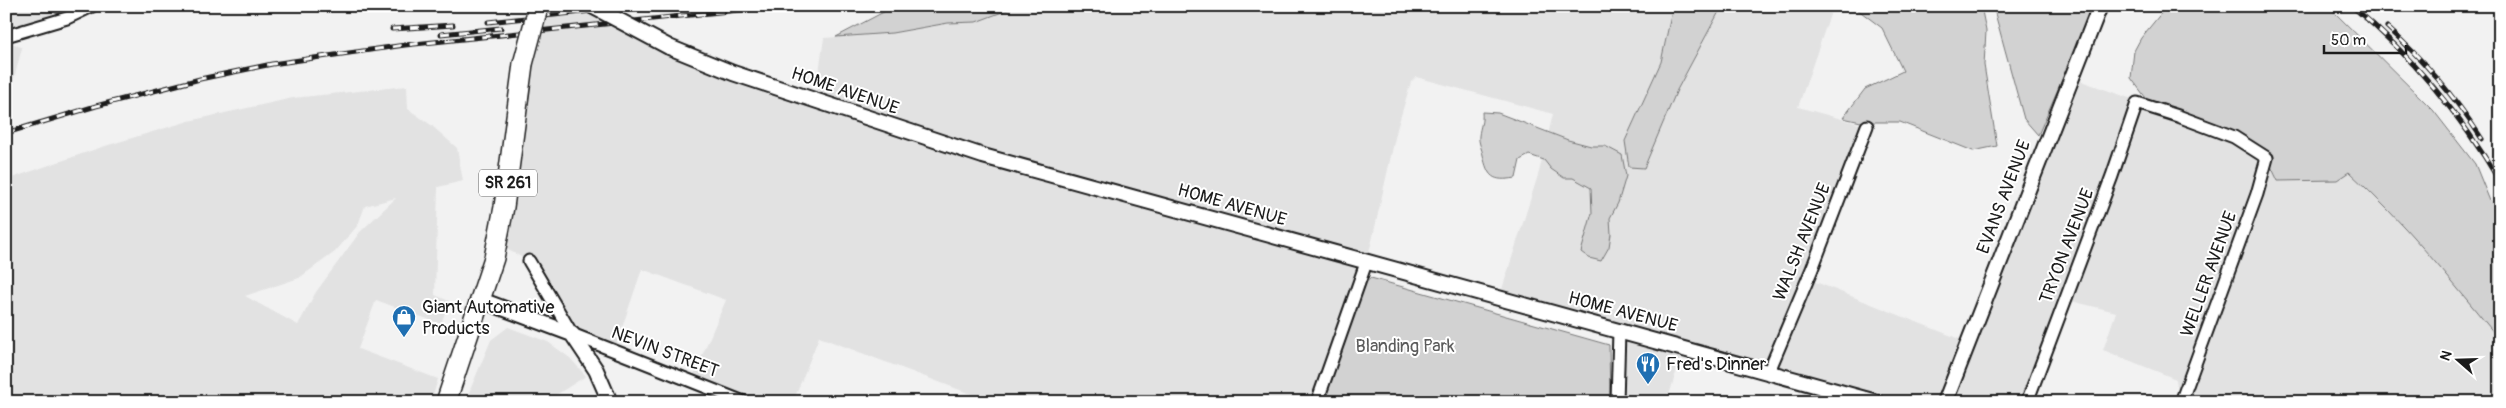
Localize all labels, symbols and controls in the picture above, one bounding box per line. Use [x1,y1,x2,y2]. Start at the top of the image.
scale bar [2324,22,2406,54]
text: 50 m [2331,31,2366,50]
street label: HOME AVENUE [788,62,902,120]
street label: EVANS AVENUE [1972,137,2036,257]
road number: SR 261 [479,170,537,197]
street label: HOME AVENUE [1175,178,1289,232]
street label: WALSH AVENUE [1768,180,1836,304]
street label: TRYON AVENUE [2034,185,2100,307]
street label: WELLER AVENUE [2176,208,2242,340]
street label: HOME AVENUE [1566,286,1680,338]
place label: Giant Automative Products [422,296,554,340]
shop icon: Giant Automative Products [391,304,417,338]
street label: NEVIN STREET [608,321,722,383]
park label: Blanding Park [1356,335,1455,358]
north arrow [2434,336,2484,386]
text: N [2437,348,2456,363]
restaurant icon: Fred's Dinner [1635,351,1661,385]
place label: Fred's Dinner [1666,353,1767,376]

